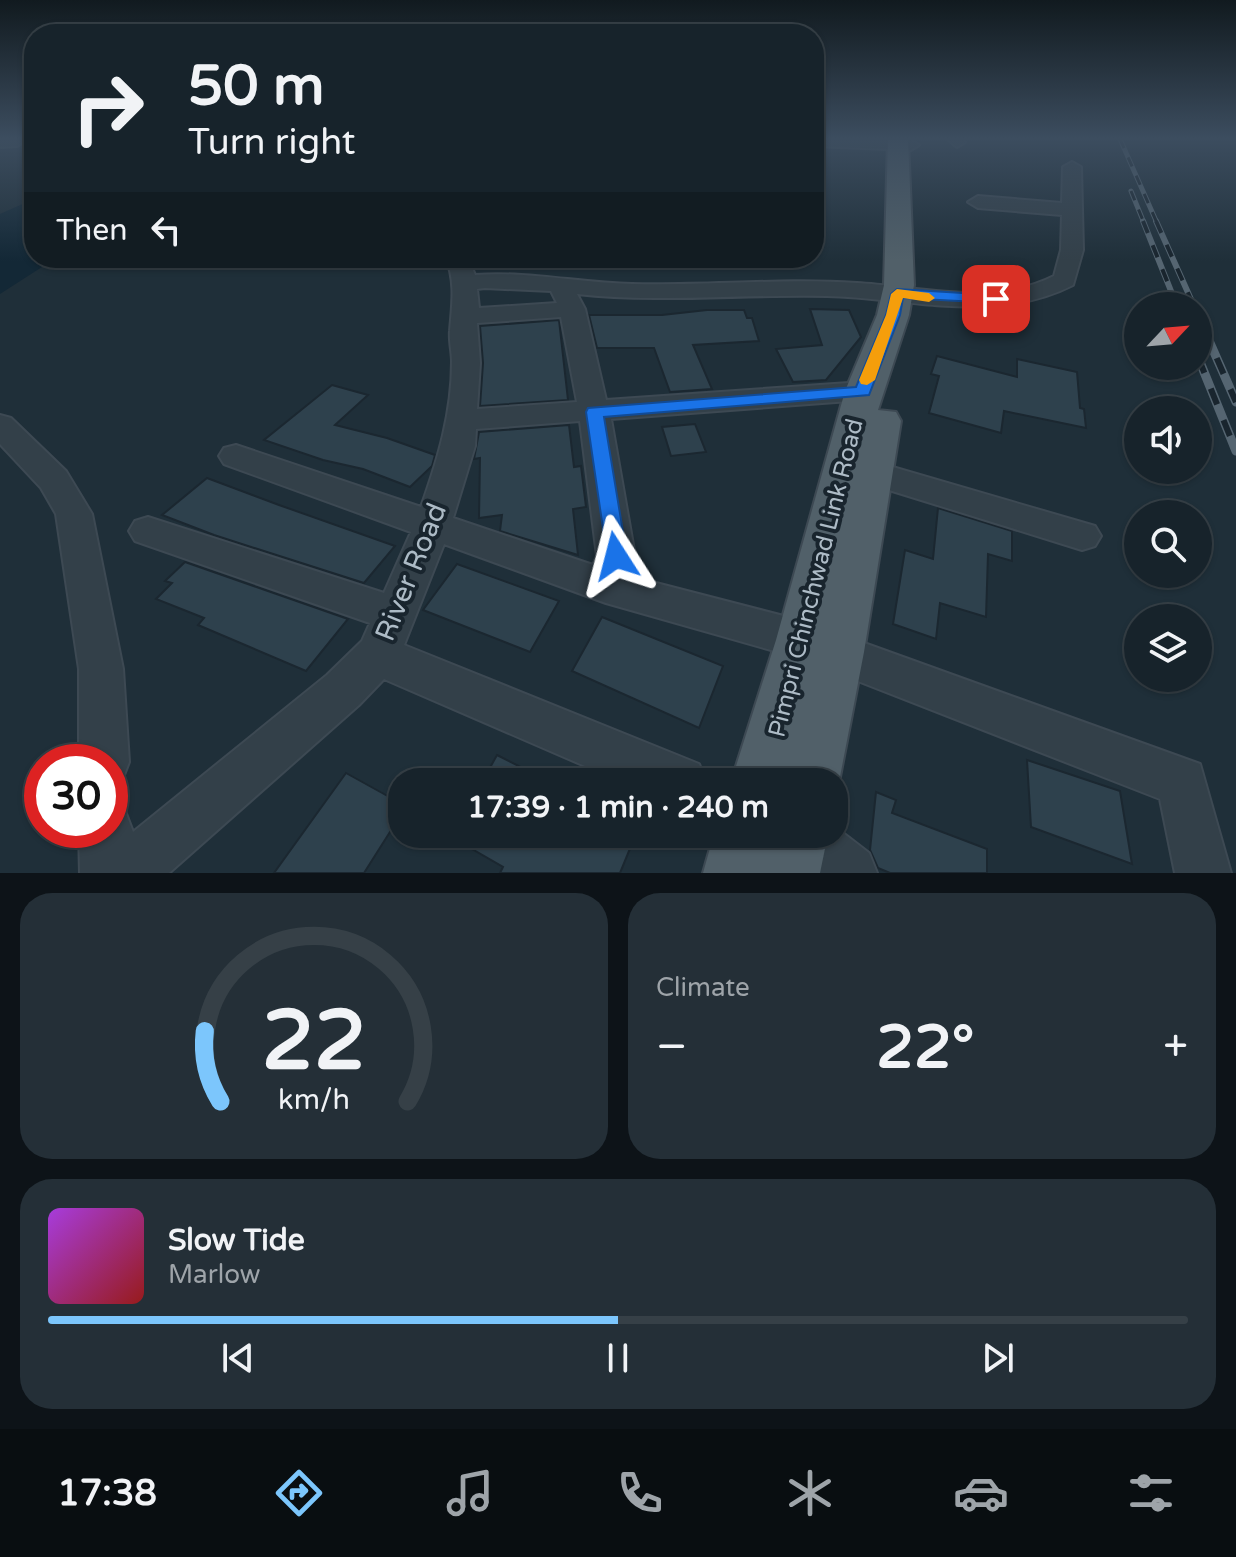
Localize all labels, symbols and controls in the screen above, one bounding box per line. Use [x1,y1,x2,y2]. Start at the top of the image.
text: 50 m [188,53,324,120]
icon: right [56,56,160,160]
text: Turn right [188,121,355,164]
icon: left [144,208,188,252]
text: Then [56,212,128,249]
pin [962,265,1030,333]
icon: arrive [974,277,1018,321]
north arrow [1124,292,1212,380]
map controls [1124,292,1212,692]
button: sound [1124,396,1212,484]
street label: Pimpri Chinchwad Link Road [762,416,870,740]
street label: River Road [368,498,454,646]
button: search [1124,500,1212,588]
position arrow [574,514,658,598]
button: layers [1124,604,1212,692]
speed limit sign: 30 [24,744,128,848]
text: 17:39 · 1 min · 240 m [467,789,769,826]
text: Climate [656,972,750,1003]
text: 22 [262,992,366,1092]
text: 22° [876,1012,974,1084]
text: − [656,1021,687,1074]
text: + [1163,1021,1188,1074]
text: km/h [278,1083,350,1117]
text: Slow Tide [168,1222,305,1259]
text: Marlow [168,1259,260,1290]
icon: previous [216,1336,260,1380]
icon: pause [596,1336,640,1380]
icon: next [976,1336,1020,1380]
icon: directions [271,1465,327,1521]
icon: music [442,1465,498,1521]
icon: phone [612,1465,668,1521]
icon: climate [782,1465,838,1521]
icon: car [953,1465,1009,1521]
icon: filters [1123,1465,1179,1521]
text: 17:38 [57,1472,157,1515]

